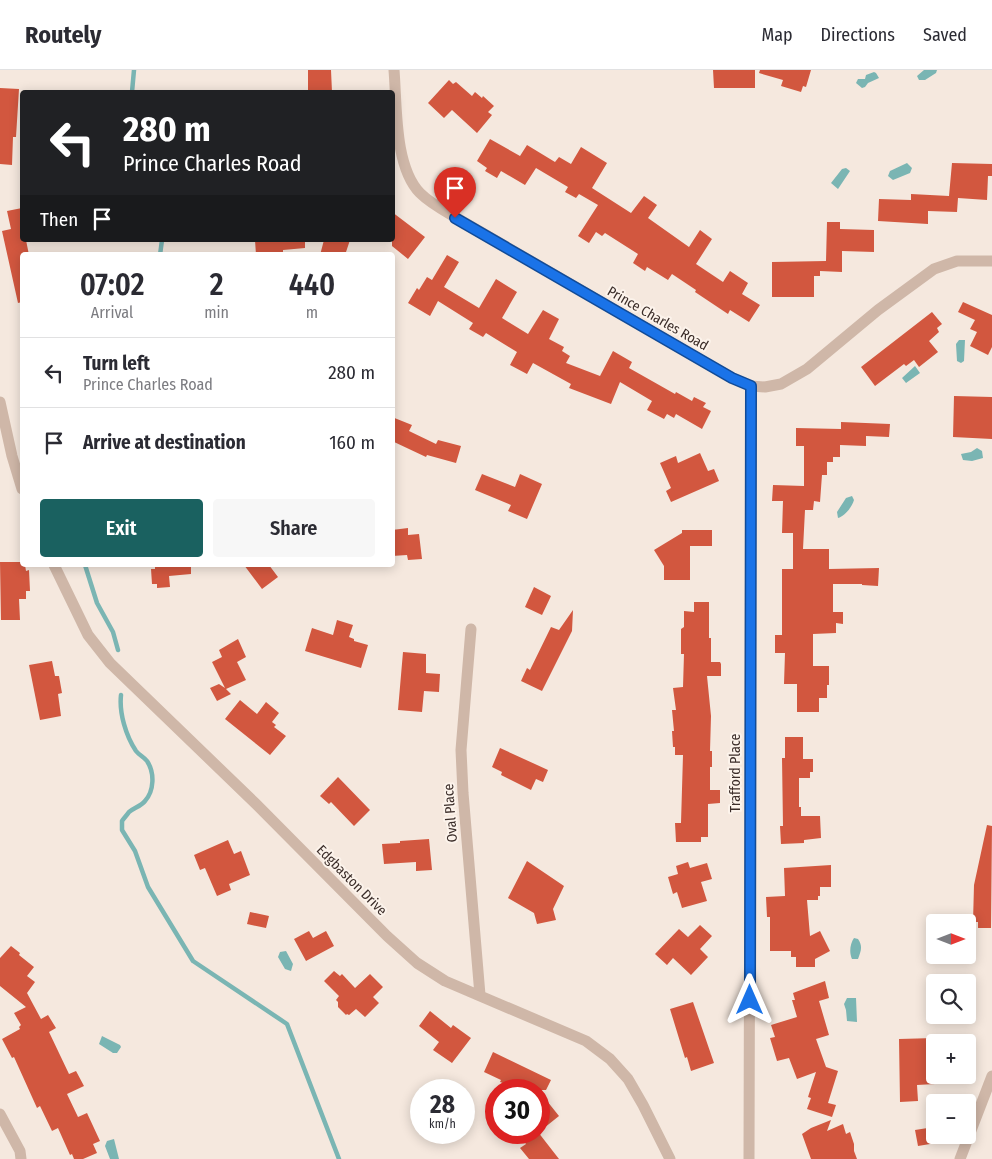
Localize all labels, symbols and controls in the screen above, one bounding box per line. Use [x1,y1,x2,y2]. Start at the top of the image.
text: Routely [25,21,101,49]
text: Map [761,24,793,46]
text: Directions [821,24,895,46]
text: Saved [923,24,967,46]
text: 280 m [123,108,211,150]
icon: left [40,110,105,175]
text: Prince Charles Road [123,150,302,177]
pin [434,167,476,218]
icon: arrive [441,174,469,202]
icon: arrive [88,205,116,233]
text: Then [40,208,78,231]
text: 07:02 [80,267,144,303]
text: 2 [210,267,223,303]
text: 440 [289,267,335,303]
street label: Prince Charles Road [604,283,711,354]
text: Arrival [91,303,133,322]
text: min [204,303,229,322]
text: m [306,303,318,322]
text: Turn left [83,352,150,375]
icon: left [40,359,68,387]
text: 280 m [328,361,375,384]
text: Prince Charles Road [83,375,213,394]
icon: arrive [40,429,68,457]
text: Arrive at destination [83,431,246,454]
text: 160 m [329,431,375,454]
button: Exit [40,499,203,557]
button: Share [213,499,375,557]
street label: Trafford Place [727,734,744,812]
street label: Oval Place [440,783,461,843]
street label: Edgbaston Drive [313,842,390,919]
north arrow [926,914,976,964]
map controls [926,914,976,1144]
position arrow [723,973,775,1025]
button: search [926,974,976,1024]
button: + [926,1034,976,1084]
speed limit sign: 30 [485,1079,550,1144]
text: 28 [430,1090,455,1120]
button: − [926,1094,976,1144]
text: km/h [429,1117,456,1131]

